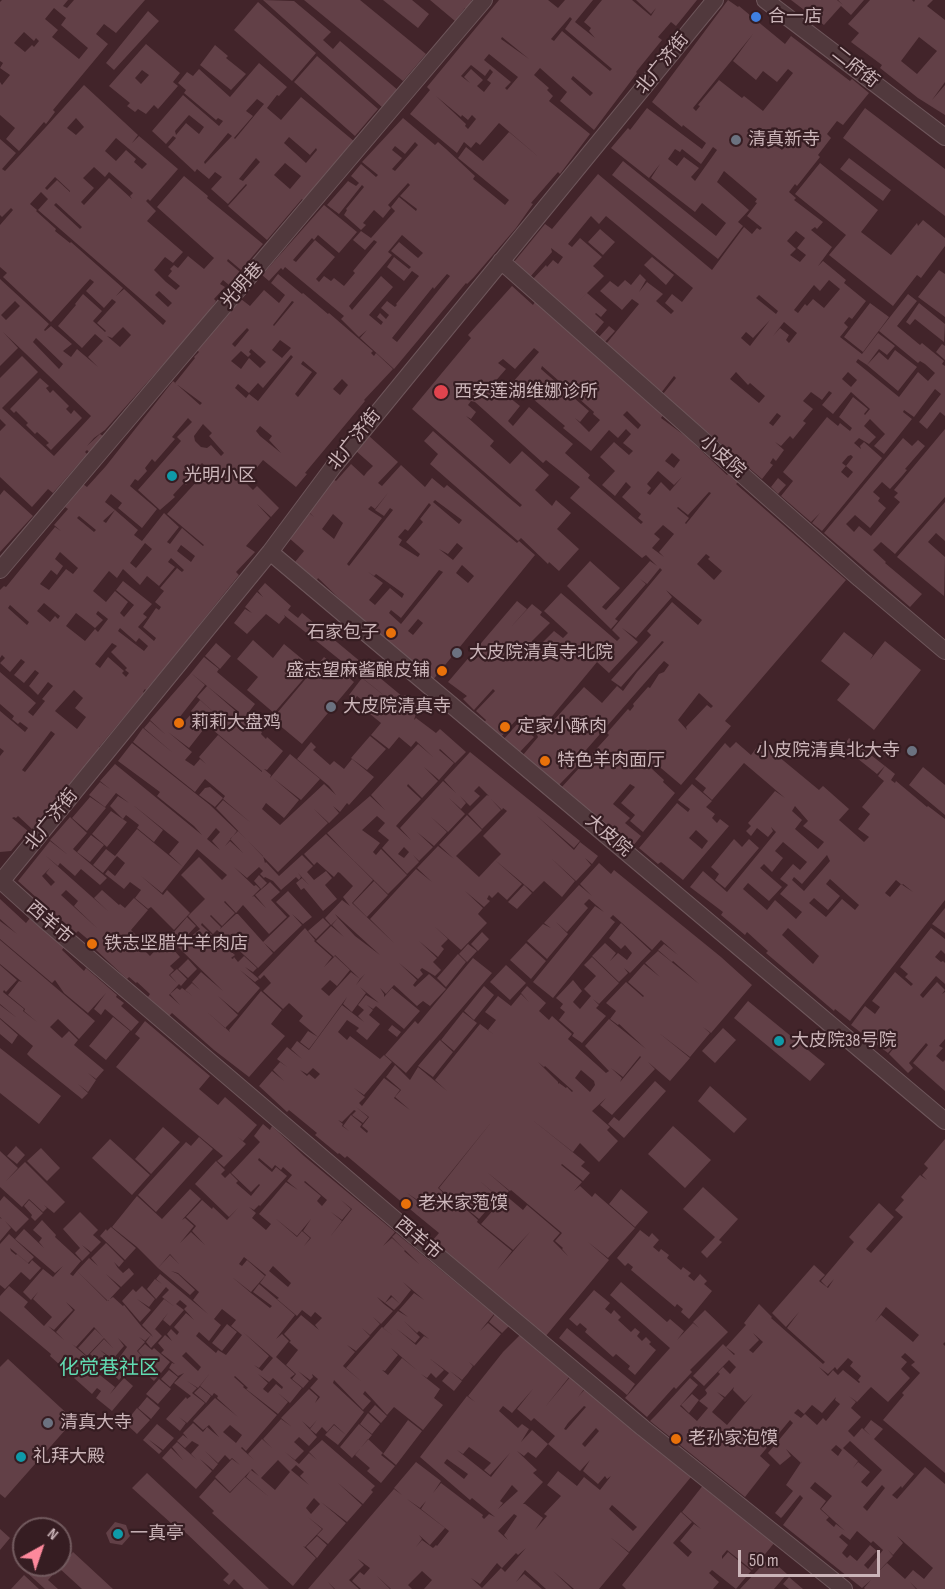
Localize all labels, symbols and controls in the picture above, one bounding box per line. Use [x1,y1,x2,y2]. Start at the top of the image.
place label: 合一店 [768,6,822,28]
marker: 合一店 [749,10,763,24]
street label: 北广济街 [632,29,694,99]
street label: 二府街 [827,43,883,93]
place label: 清真新寺 [748,129,820,151]
marker: 清真新寺 [729,133,743,147]
street label: 光明巷 [217,259,269,313]
place label: 西安莲湖维娜诊所 [454,381,598,403]
marker: 西安莲湖维娜诊所 [432,383,450,401]
street label: 北广济街 [324,405,386,475]
street label: 小皮院 [695,431,749,483]
place label: 光明小区 [184,465,256,487]
marker: 光明小区 [165,469,179,483]
place label: 石家包子 [307,622,379,644]
marker: 石家包子 [384,626,398,640]
place label: 大皮院清真寺北院 [469,642,613,664]
marker: 大皮院清真寺北院 [450,646,464,660]
place label: 盛志望麻酱酿皮铺 [286,660,430,682]
marker: 盛志望麻酱酿皮铺 [435,664,449,678]
place label: 大皮院清真寺 [343,696,451,718]
marker: 大皮院清真寺 [324,700,338,714]
place label: 莉莉大盘鸡 [191,712,281,734]
marker: 莉莉大盘鸡 [172,716,186,730]
place label: 定家小酥肉 [517,716,607,738]
marker: 定家小酥肉 [498,720,512,734]
place label: 小皮院清真北大寺 [756,740,900,762]
marker: 小皮院清真北大寺 [905,744,919,758]
place label: 特色羊肉面厅 [557,750,665,772]
marker: 特色羊肉面厅 [538,754,552,768]
street label: 北广济街 [21,785,83,855]
street label: 大皮院 [580,810,636,862]
street label: 西羊市 [22,897,76,949]
place label: 铁志坚腊牛羊肉店 [104,933,248,955]
marker: 铁志坚腊牛羊肉店 [85,937,99,951]
place label: 大皮院38号院 [791,1030,896,1052]
marker: 大皮院38号院 [772,1034,786,1048]
place label: 老米家萢馍 [418,1193,508,1215]
marker: 老米家萢馍 [399,1197,413,1211]
street label: 西羊市 [390,1213,446,1265]
district label: 化觉巷社区 [59,1357,159,1381]
place label: 清真大寺 [60,1412,132,1434]
marker: 清真大寺 [41,1416,55,1430]
place label: 老孙家泡馍 [688,1428,778,1450]
marker: 老孙家泡馍 [669,1432,683,1446]
place label: 礼拜大殿 [33,1446,105,1468]
marker: 礼拜大殿 [14,1450,28,1464]
north arrow [12,1517,72,1577]
place label: 一真亭 [130,1523,184,1545]
text: N [43,1524,62,1544]
marker: 一真亭 [111,1527,125,1541]
scale bar [741,1538,884,1576]
text: 50 m [749,1550,779,1571]

